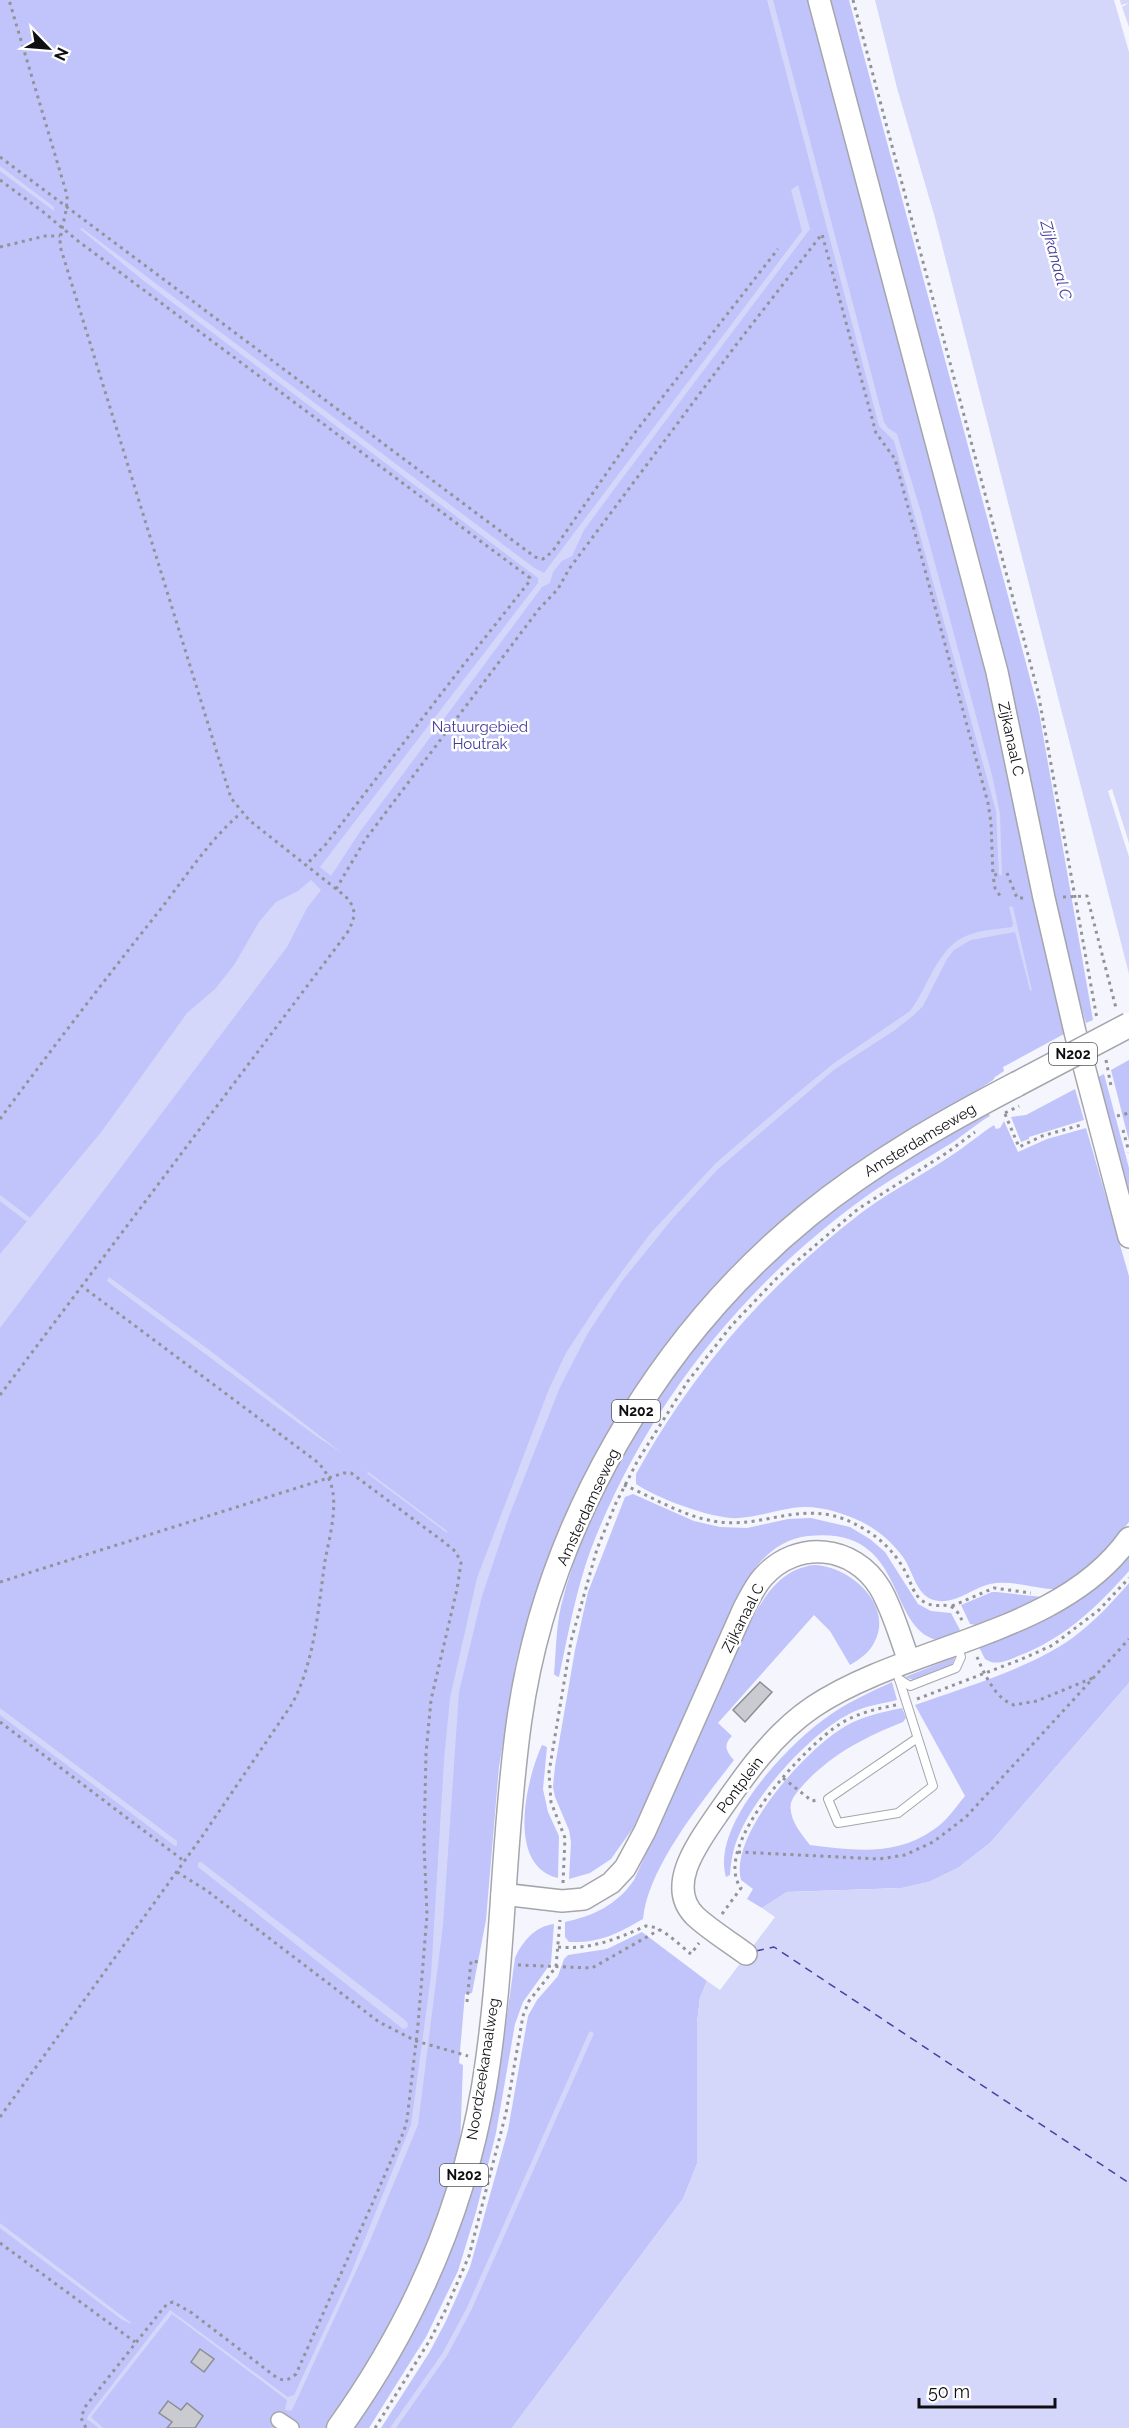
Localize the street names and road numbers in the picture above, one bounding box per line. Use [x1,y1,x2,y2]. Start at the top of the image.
street label: Zijkanaal C [994,700,1028,778]
road number: N202 [1049,1043,1097,1065]
street label: Amsterdamseweg [861,1100,979,1180]
road number: N202 [612,1400,660,1422]
street label: Amsterdamseweg [553,1446,623,1568]
street label: Zijkanaal C [718,1580,768,1656]
street label: Pontplein [713,1753,767,1817]
street label: Noordzeekanaalweg [463,1997,503,2141]
road number: N202 [440,2164,488,2186]

